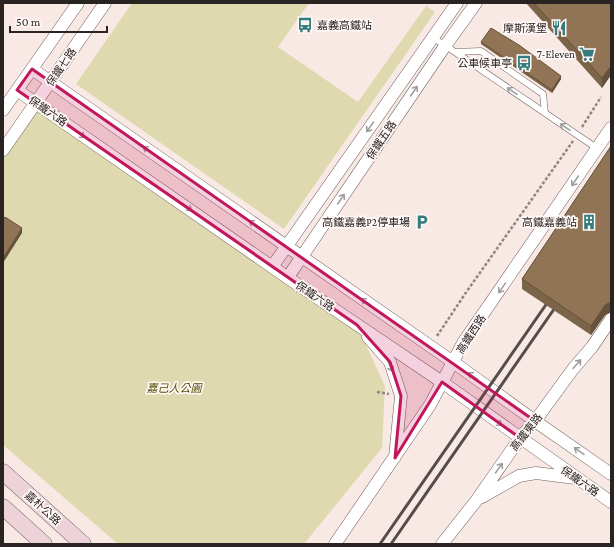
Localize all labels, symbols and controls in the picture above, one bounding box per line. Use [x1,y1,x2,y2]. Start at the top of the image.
scale bar [10,8,107,34]
text: 50 m [16,15,41,29]
bus stop icon: 嘉義高鐵站 [296,16,314,34]
place label: 嘉義高鐵站 [317,19,372,31]
restaurant icon: 摩斯漢堡 [550,19,568,37]
place label: 摩斯漢堡 [503,22,547,34]
supermarket icon: 7-Eleven [578,45,596,63]
street label: 保鐵七路 [43,46,79,88]
place label: 7-Eleven [537,48,575,60]
bus stop icon: 公車候車亭 [515,54,533,72]
place label: 公車候車亭 [457,57,512,69]
one-way arrow [410,86,418,97]
one-way arrow [507,87,518,95]
street label: 保鐵六路 [27,93,69,129]
street label: 保鐵五路 [364,118,398,162]
one-way arrow [366,121,374,132]
one-way arrow [560,123,571,131]
one-way arrow [74,130,85,138]
one-way arrow [142,146,153,154]
one-way arrow [571,175,579,186]
one-way arrow [337,194,345,205]
one-way arrow [181,203,192,211]
parking icon: 高鐵嘉義P2停車場 [413,213,431,231]
building icon: 高鐵嘉義站 [580,213,598,231]
place label: 高鐵嘉義P2停車場 [322,216,410,228]
place label: 高鐵嘉義站 [522,216,577,228]
one-way arrow [249,220,260,228]
street label: 保鐵六路 [293,279,337,313]
one-way arrow [498,282,506,293]
one-way arrow [361,298,372,306]
street label: 高鐵西路 [454,312,488,356]
one-way arrow [572,359,581,369]
one-way arrow [387,360,394,372]
one-way arrow [468,372,479,380]
park label: 嘉己人公園 [147,382,203,394]
street label: 高鐵東路 [508,411,544,453]
one-way arrow [491,417,502,426]
one-way arrow [574,447,585,455]
one-way arrow [495,463,503,474]
street label: 保鐵六路 [559,463,601,499]
street label: 嘉朴公路 [23,489,63,527]

